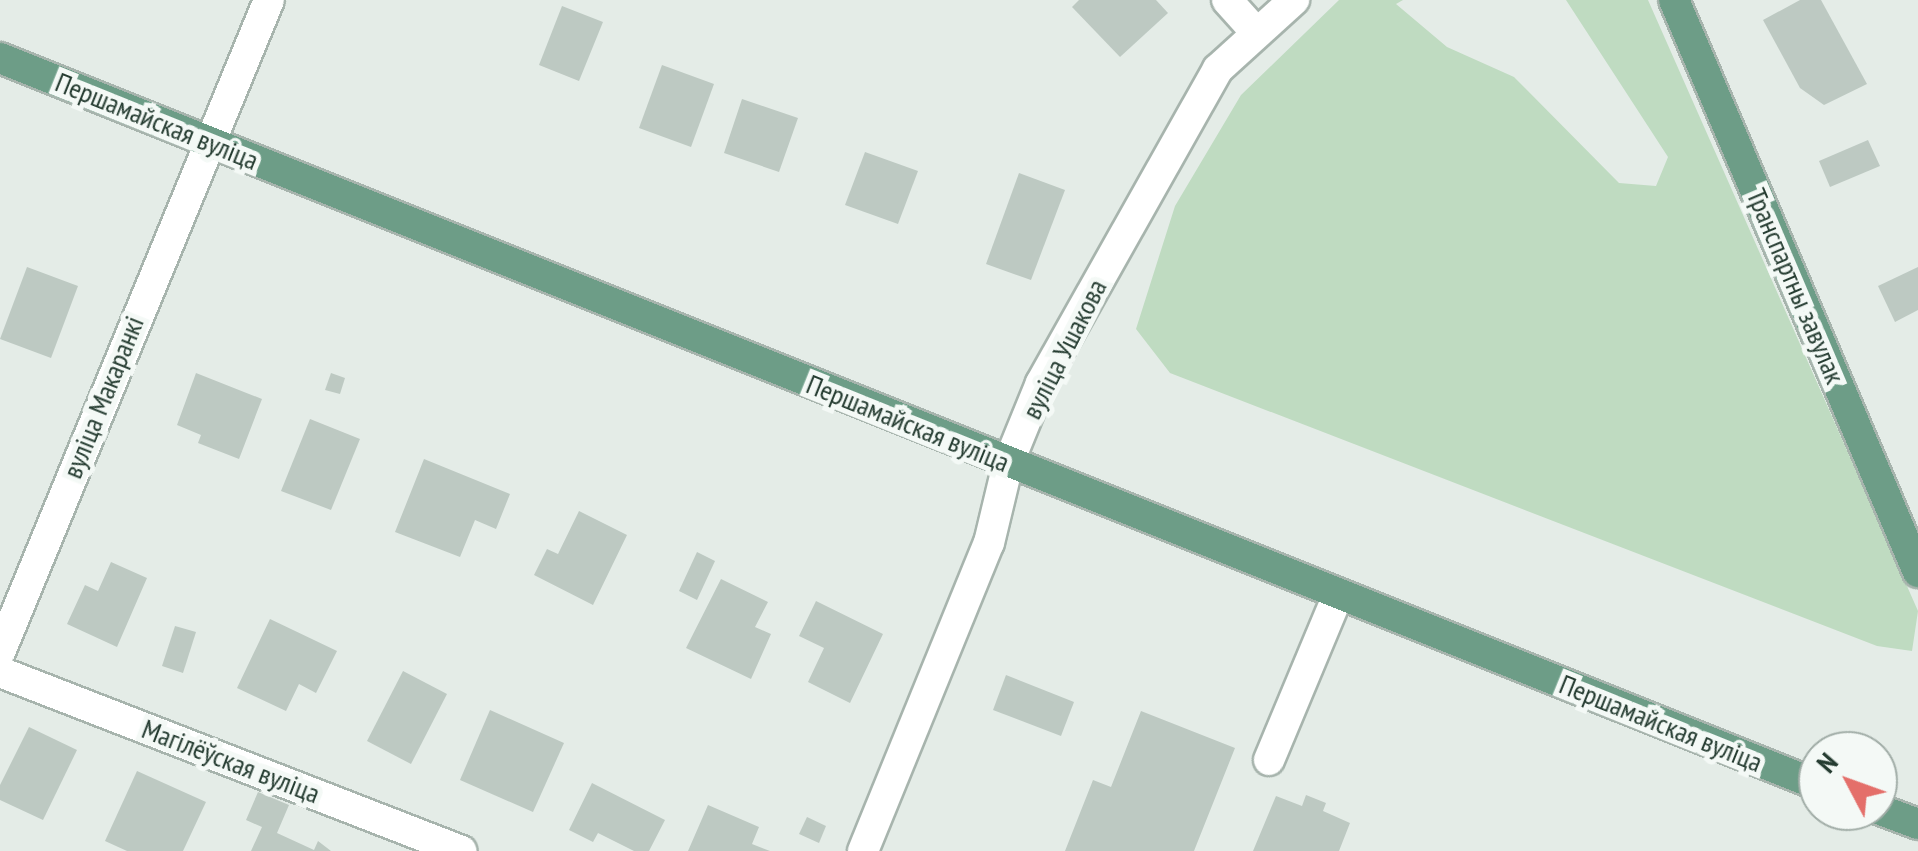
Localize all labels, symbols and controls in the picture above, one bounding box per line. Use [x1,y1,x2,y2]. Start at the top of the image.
street label: Першамайская вуліца [51,65,263,177]
street label: Транспартны завулак [1740,183,1852,389]
street label: вуліца Ушакова [1014,273,1114,425]
street label: вуліца Макаранкі [55,311,151,483]
street label: Першамайская вуліца [802,367,1014,479]
street label: Першамайская вуліца [1555,667,1767,779]
street label: Магілёўская вуліца [137,712,325,810]
north arrow [1798,731,1898,831]
text: N [1808,744,1845,780]

